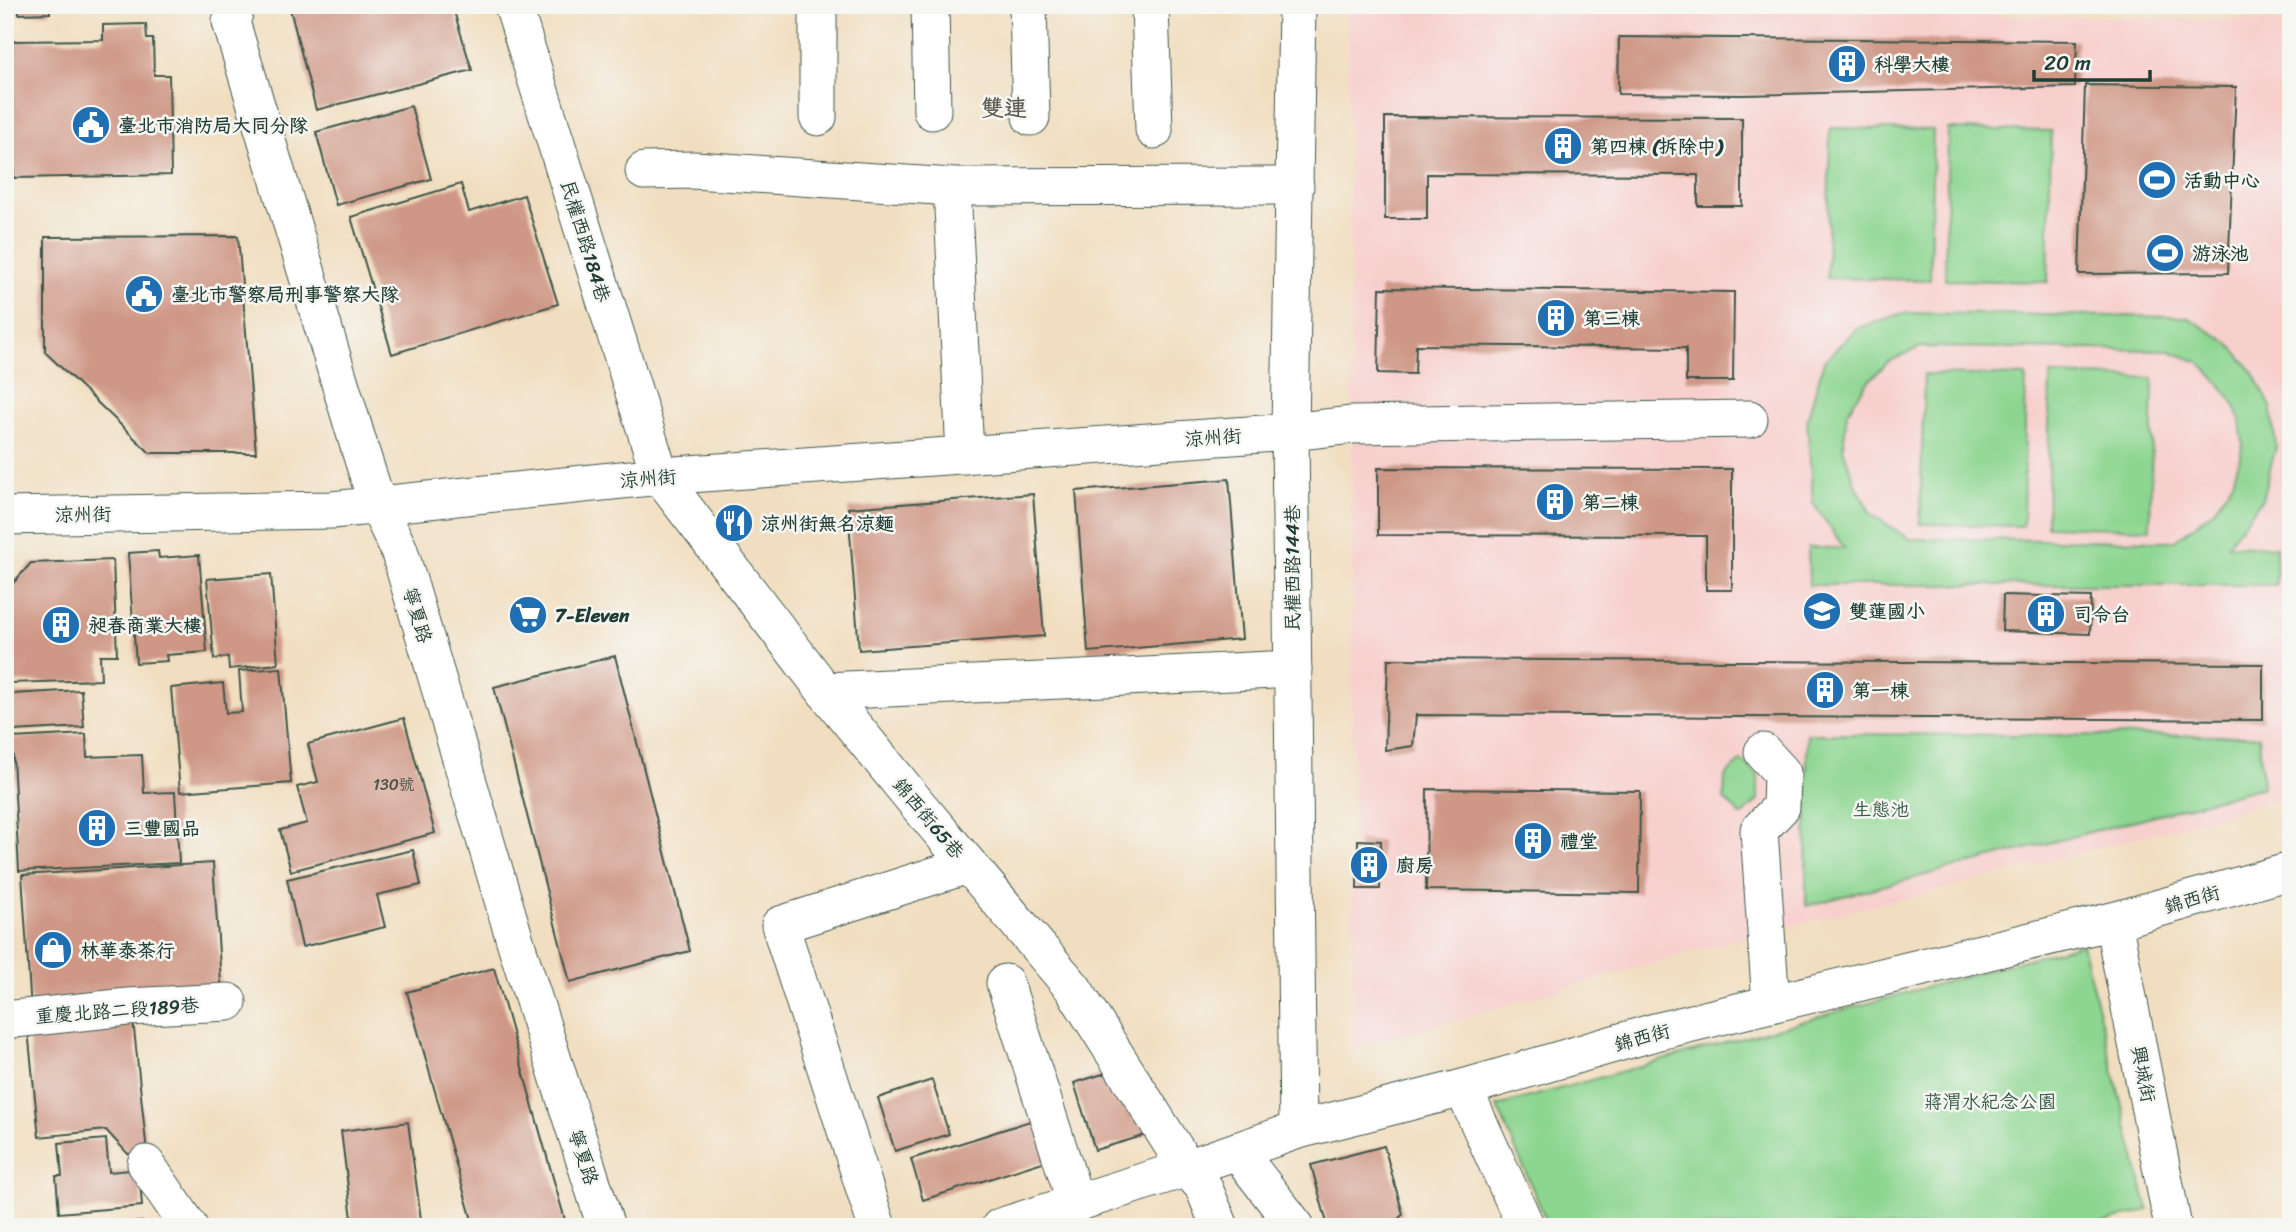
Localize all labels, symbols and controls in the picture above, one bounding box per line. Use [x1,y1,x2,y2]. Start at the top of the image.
scale bar [2034,38,2149,82]
building icon: 科學大樓 [1826,43,1868,85]
text: 20 m [2044,44,2091,82]
place label: 科學大樓 [1874,48,1950,81]
district label: 雙連 [981,88,1027,129]
public building icon: 臺北市消防局大同分隊 [70,104,112,146]
place label: 臺北市消防局大同分隊 [118,109,308,142]
building icon: 第四棟 (拆除中) [1542,125,1584,167]
place label: 第四棟 (拆除中) [1590,130,1724,163]
sports icon: 活動中心 [2136,159,2178,201]
place label: 活動中心 [2184,164,2260,197]
street label: 民權西路184巷 [551,176,620,306]
sports icon: 游泳池 [2144,232,2186,274]
place label: 游泳池 [2192,237,2249,270]
public building icon: 臺北市警察局刑事警察大隊 [123,273,165,315]
place label: 臺北市警察局刑事警察大隊 [171,278,399,311]
building icon: 第三棟 [1535,297,1577,339]
place label: 第三棟 [1583,302,1641,335]
street label: 涼州街 [1183,419,1243,456]
street label: 涼州街 [618,460,678,497]
building icon: 第二棟 [1534,481,1576,523]
place label: 第二棟 [1582,486,1640,519]
street label: 涼州街 [54,498,112,531]
restaurant icon: 涼州街無名涼麵 [713,502,755,544]
street label: 民權西路144巷 [1276,505,1309,631]
place label: 涼州街無名涼麵 [761,507,894,540]
street label: 寧夏路 [393,583,442,647]
school or university icon: 雙蓮國小 [1801,590,1843,632]
building icon: 司令台 [2025,593,2067,635]
supermarket icon: 7-Eleven [507,594,549,636]
place label: 雙蓮國小 [1849,595,1925,628]
place label: 司令台 [2073,598,2130,631]
place label: 7-Eleven [555,599,630,632]
building icon: 昶春商業大樓 [40,604,82,646]
place label: 昶春商業大樓 [88,609,202,642]
building icon: 第一棟 [1804,669,1846,711]
place label: 第一棟 [1852,674,1910,707]
house number: 130號 [373,770,415,799]
street label: 錦西街65巷 [884,770,973,867]
park label: 生態池 [1852,793,1910,826]
building icon: 三豐國品 [76,807,118,849]
place label: 三豐國品 [124,812,200,845]
building icon: 禮堂 [1512,820,1554,862]
place label: 禮堂 [1560,825,1598,858]
building icon: 廚房 [1348,844,1390,886]
place label: 廚房 [1396,849,1434,882]
street label: 錦西街 [2160,876,2224,923]
shop icon: 林華泰茶行 [32,929,74,971]
place label: 林華泰茶行 [80,934,175,967]
street label: 重慶北路二段189巷 [34,988,200,1033]
street label: 錦西街 [1610,1014,1674,1061]
street label: 興城街 [2122,1043,2165,1105]
park label: 蔣渭水紀念公園 [1923,1085,2057,1118]
street label: 寧夏路 [559,1125,608,1189]

